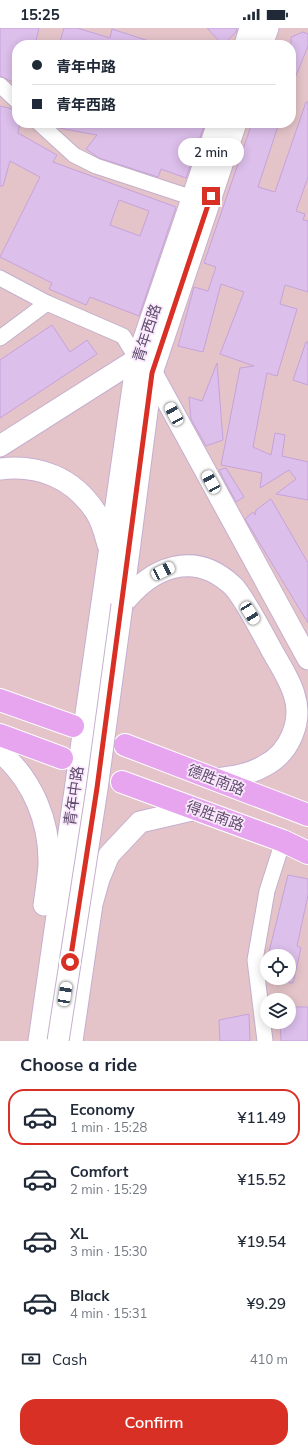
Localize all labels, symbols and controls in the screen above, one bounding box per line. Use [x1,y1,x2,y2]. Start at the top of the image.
text: 15:25 [20,5,60,24]
text: 青年中路 [56,57,116,76]
text: 青年西路 [56,95,116,114]
callout: 2 min [178,138,244,166]
text: 2 min [194,144,228,160]
route end [202,187,220,205]
street label: 青年西路 [128,301,165,364]
car [163,401,185,427]
car [200,469,222,495]
car [150,560,176,582]
car [239,600,261,626]
street label: 德胜南路 [185,760,248,799]
street label: 青年中路 [60,765,87,827]
street label: 得胜南路 [184,796,247,835]
map controls [260,949,296,1029]
button: locate [260,949,296,985]
route start [61,953,79,971]
car [57,981,73,1007]
button: layers [260,993,296,1029]
text: Choose a ride [20,1053,137,1076]
icon: car [22,1099,58,1135]
text: Economy [70,1100,135,1119]
text: ¥11.49 [237,1108,286,1127]
text: 1 min · 15:28 [70,1119,147,1135]
icon: car [22,1161,58,1197]
text: Comfort [70,1162,128,1181]
text: ¥15.52 [237,1170,286,1189]
text: 2 min · 15:29 [70,1181,147,1197]
icon: car [22,1223,58,1259]
text: XL [70,1224,88,1243]
text: ¥19.54 [237,1232,286,1251]
text: 3 min · 15:30 [70,1243,147,1259]
icon: car [22,1285,58,1321]
text: Black [70,1286,109,1305]
text: ¥9.29 [246,1294,286,1313]
text: 4 min · 15:31 [70,1305,147,1321]
icon: cash [20,1348,42,1370]
text: Cash [52,1350,87,1369]
text: 410 m [250,1351,288,1367]
button: Confirm [20,1399,288,1445]

